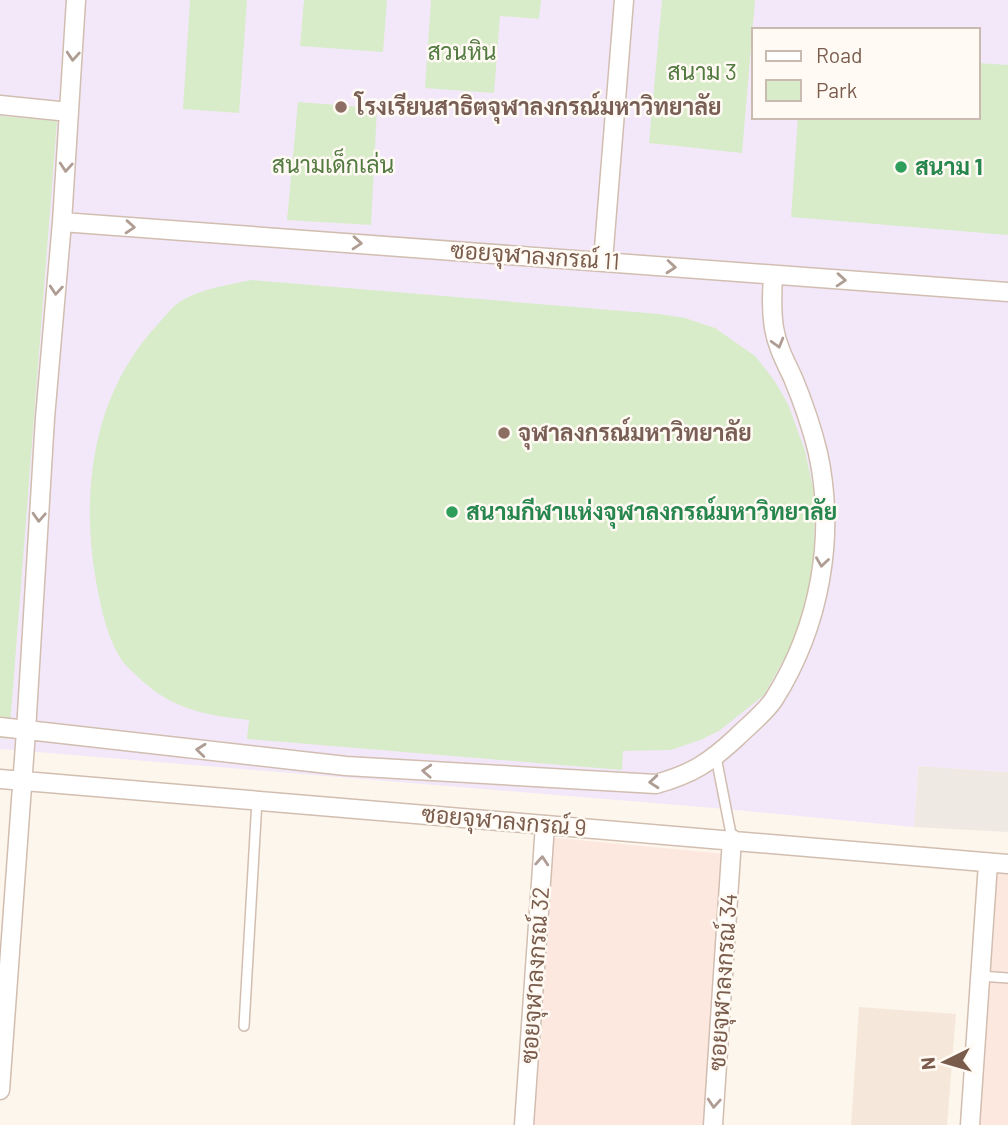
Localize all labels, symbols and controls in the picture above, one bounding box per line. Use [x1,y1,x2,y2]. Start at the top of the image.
legend [752,28,980,119]
park label: สวนหิน [427,37,497,65]
text: Road [816,42,862,67]
one-way arrow [66,51,81,62]
park label: สนาม 3 [667,57,737,85]
text: Park [816,77,857,102]
place label: โรงเรียนสาธิตจุฬาลงกรณ์มหาวิทยาลัย [353,91,722,124]
marker: โรงเรียนสาธิตจุฬาลงกรณ์มหาวิทยาลัย [333,99,349,115]
park label: สนามเด็กเล่น [272,148,394,178]
place label: สนาม 1 [915,152,983,180]
marker: สนาม 1 [893,159,909,175]
one-way arrow [58,161,73,172]
one-way arrow [125,219,136,234]
street label: ซอยจุฬาลงกรณ์ 11 [449,234,621,278]
one-way arrow [352,235,363,250]
one-way arrow [666,259,677,274]
one-way arrow [836,272,847,287]
one-way arrow [49,284,64,295]
one-way arrow [769,336,784,348]
place label: จุฬาลงกรณ์มหาวิทยาลัย [518,417,752,450]
marker: จุฬาลงกรณ์มหาวิทยาลัย [496,425,512,441]
place label: สนามกีฬาแห่งจุฬาลงกรณ์มหาวิทยาลัย [466,496,837,529]
marker: สนามกีฬาแห่งจุฬาลงกรณ์มหาวิทยาลัย [444,504,460,520]
one-way arrow [32,511,47,522]
one-way arrow [815,556,830,568]
one-way arrow [195,743,207,758]
one-way arrow [422,763,433,778]
one-way arrow [648,774,659,789]
street label: ซอยจุฬาลงกรณ์ 9 [420,798,588,844]
one-way arrow [534,856,549,867]
street label: ซอยจุฬาลงกรณ์ 32 [513,885,557,1065]
street label: ซอยจุฬาลงกรณ์ 34 [701,892,745,1072]
north arrow [910,1027,980,1097]
text: N [916,1056,940,1071]
one-way arrow [707,1098,722,1109]

